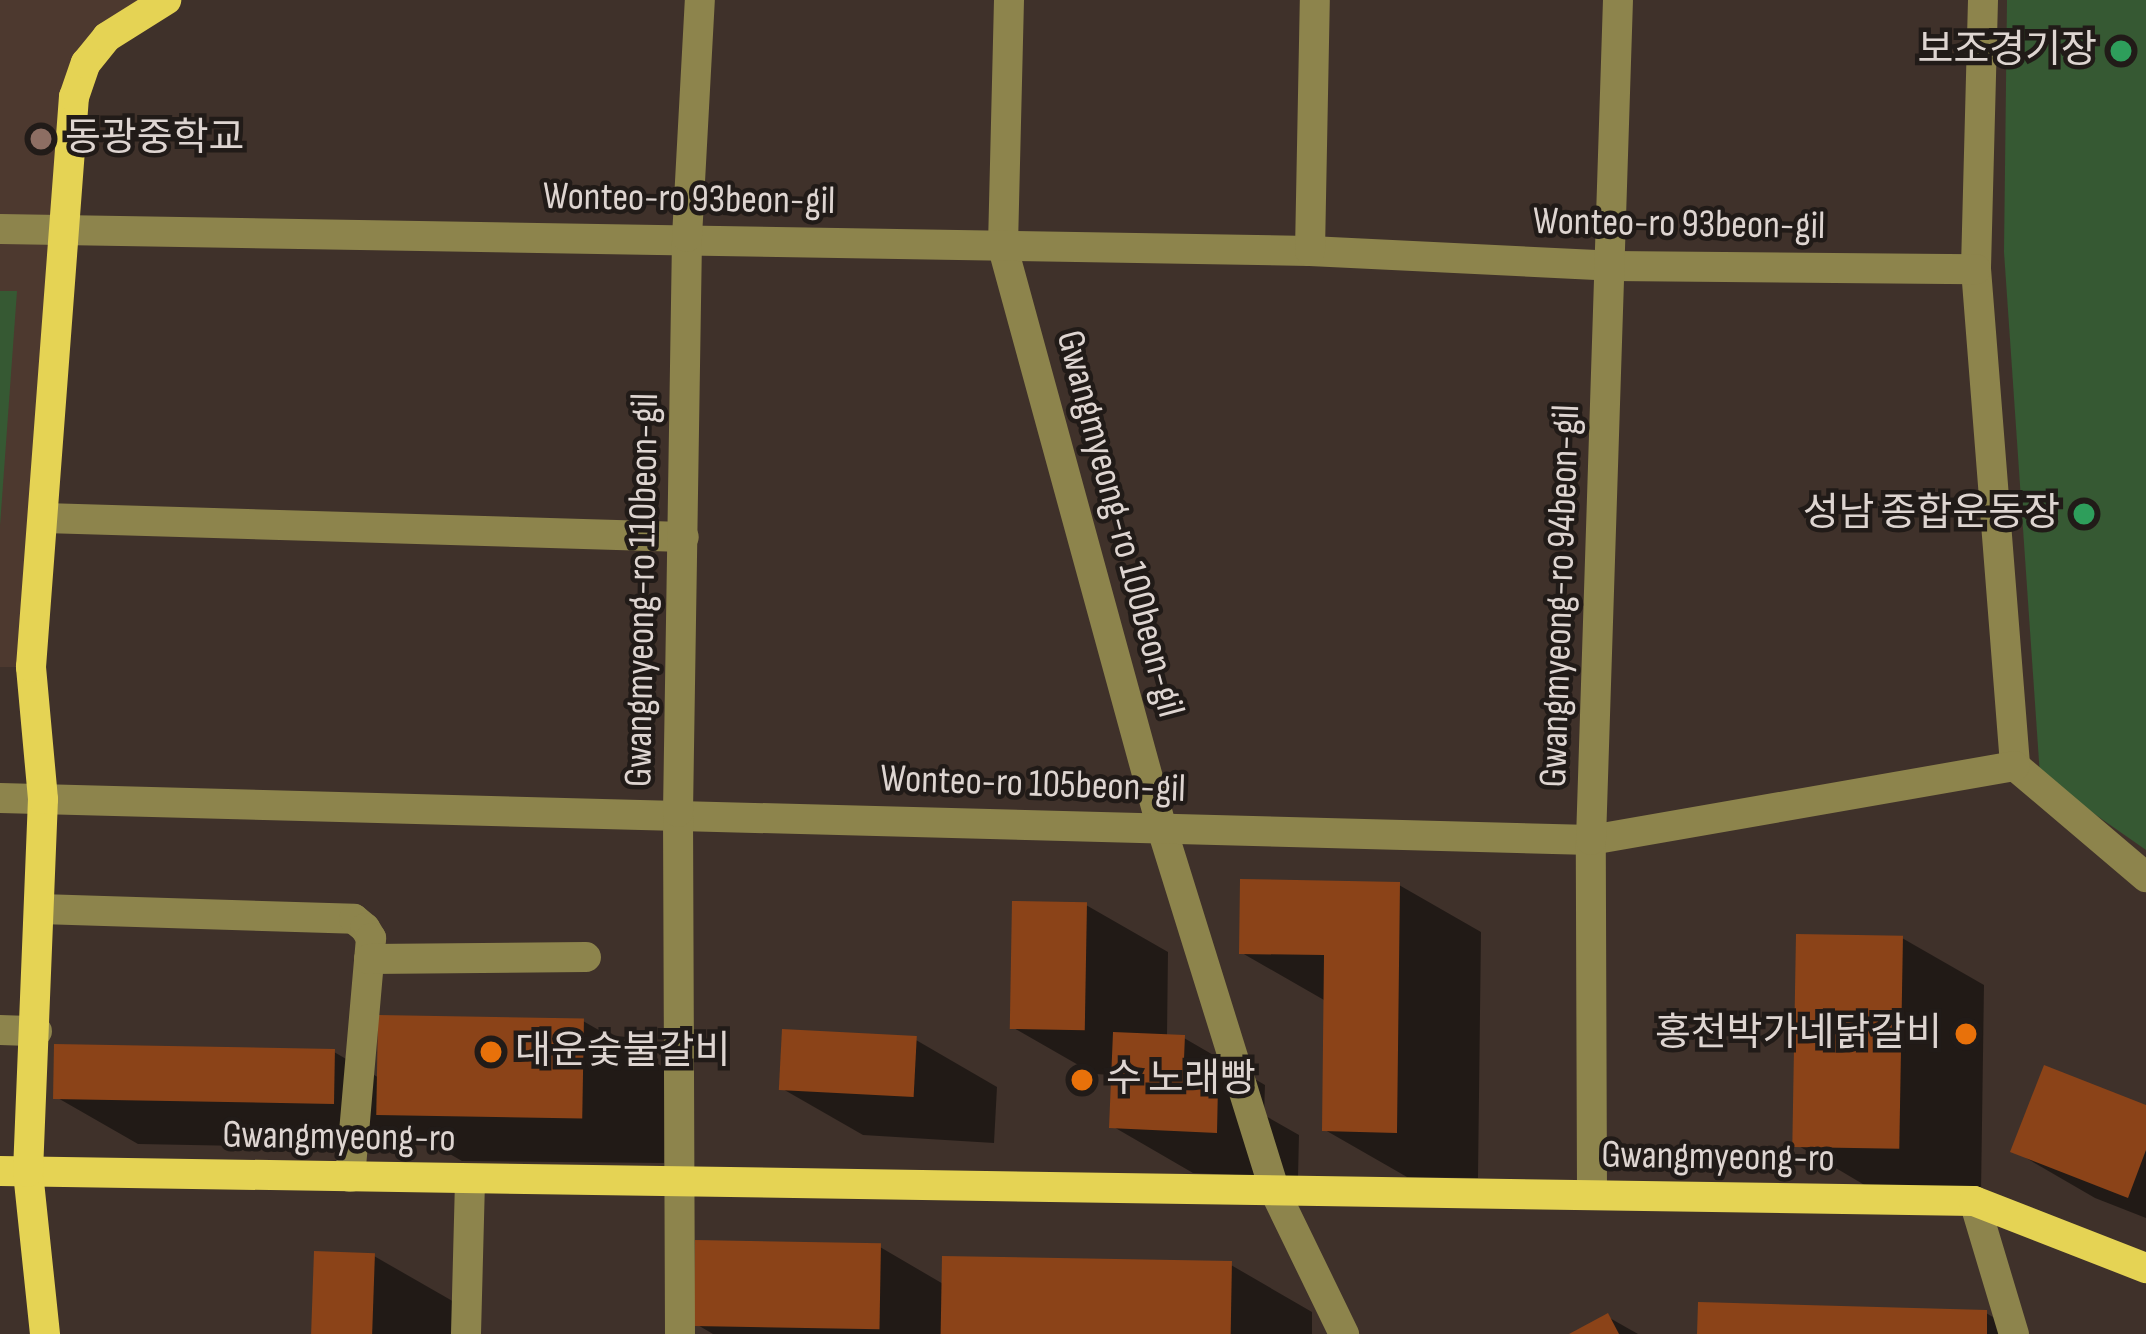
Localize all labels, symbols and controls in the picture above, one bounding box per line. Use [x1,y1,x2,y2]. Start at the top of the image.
place label: 보조경기장 [1918,28,2097,74]
marker: 보조경기장 [2108,38,2134,64]
place label: 동광중학교 [65,116,244,162]
marker: 동광중학교 [28,126,54,152]
street label: Wonteo-ro 93beon-gil [542,174,836,226]
street label: Wonteo-ro 93beon-gil [1532,199,1826,251]
street label: Gwangmyeong-ro 100beon-gil [1045,326,1193,722]
street label: Gwangmyeong-ro 110beon-gil [616,393,670,787]
street label: Gwangmyeong-ro 94beon-gil [1531,404,1591,788]
place label: 성남 종합운동장 [1803,491,2060,537]
marker: 성남 종합운동장 [2071,501,2097,527]
street label: Wonteo-ro 105beon-gil [880,756,1186,814]
place label: 홍천박가네닭갈비 [1655,1011,1942,1057]
marker: 홍천박가네닭갈비 [1953,1021,1979,1047]
place label: 대운숯불갈비 [515,1029,730,1075]
marker: 대운숯불갈비 [478,1039,504,1065]
place label: 수 노래빵 [1106,1057,1256,1103]
marker: 수 노래빵 [1069,1067,1095,1093]
street label: Gwangmyeong-ro [222,1113,456,1163]
street label: Gwangmyeong-ro [1601,1133,1835,1183]

